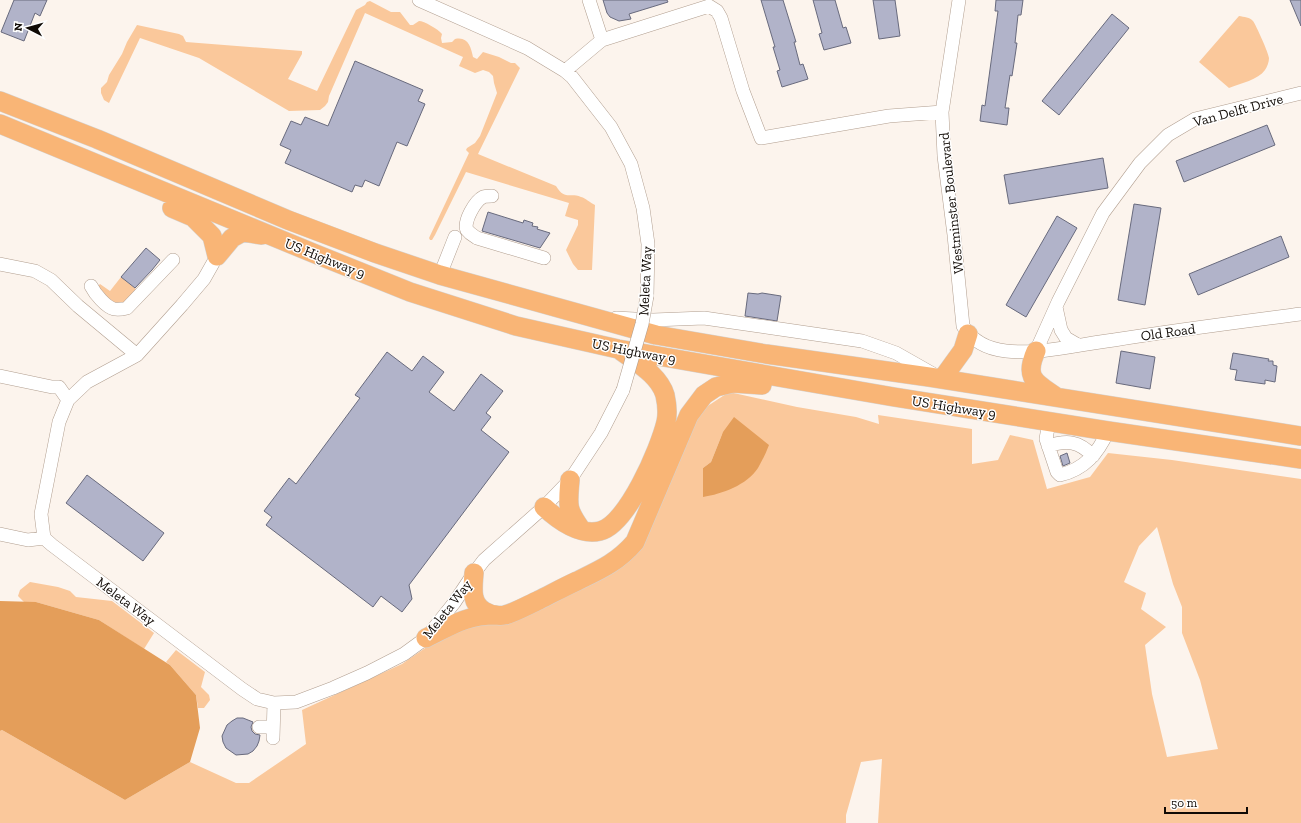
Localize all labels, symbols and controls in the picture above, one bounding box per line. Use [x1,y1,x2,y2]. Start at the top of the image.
north arrow [8,8,48,48]
text: N [12,22,26,32]
street label: Van Delft Drive [1190,90,1285,131]
street label: Westminster Boulevard [936,131,967,275]
street label: US Highway 9 [282,235,367,282]
street label: Meleta Way [635,245,656,316]
street label: Old Road [1140,320,1197,345]
street label: US Highway 9 [591,335,677,368]
street label: US Highway 9 [911,392,997,423]
street label: Meleta Way [93,574,159,630]
street label: Meleta Way [419,576,476,642]
scale bar [1165,789,1247,815]
text: 50 m [1171,796,1198,810]

